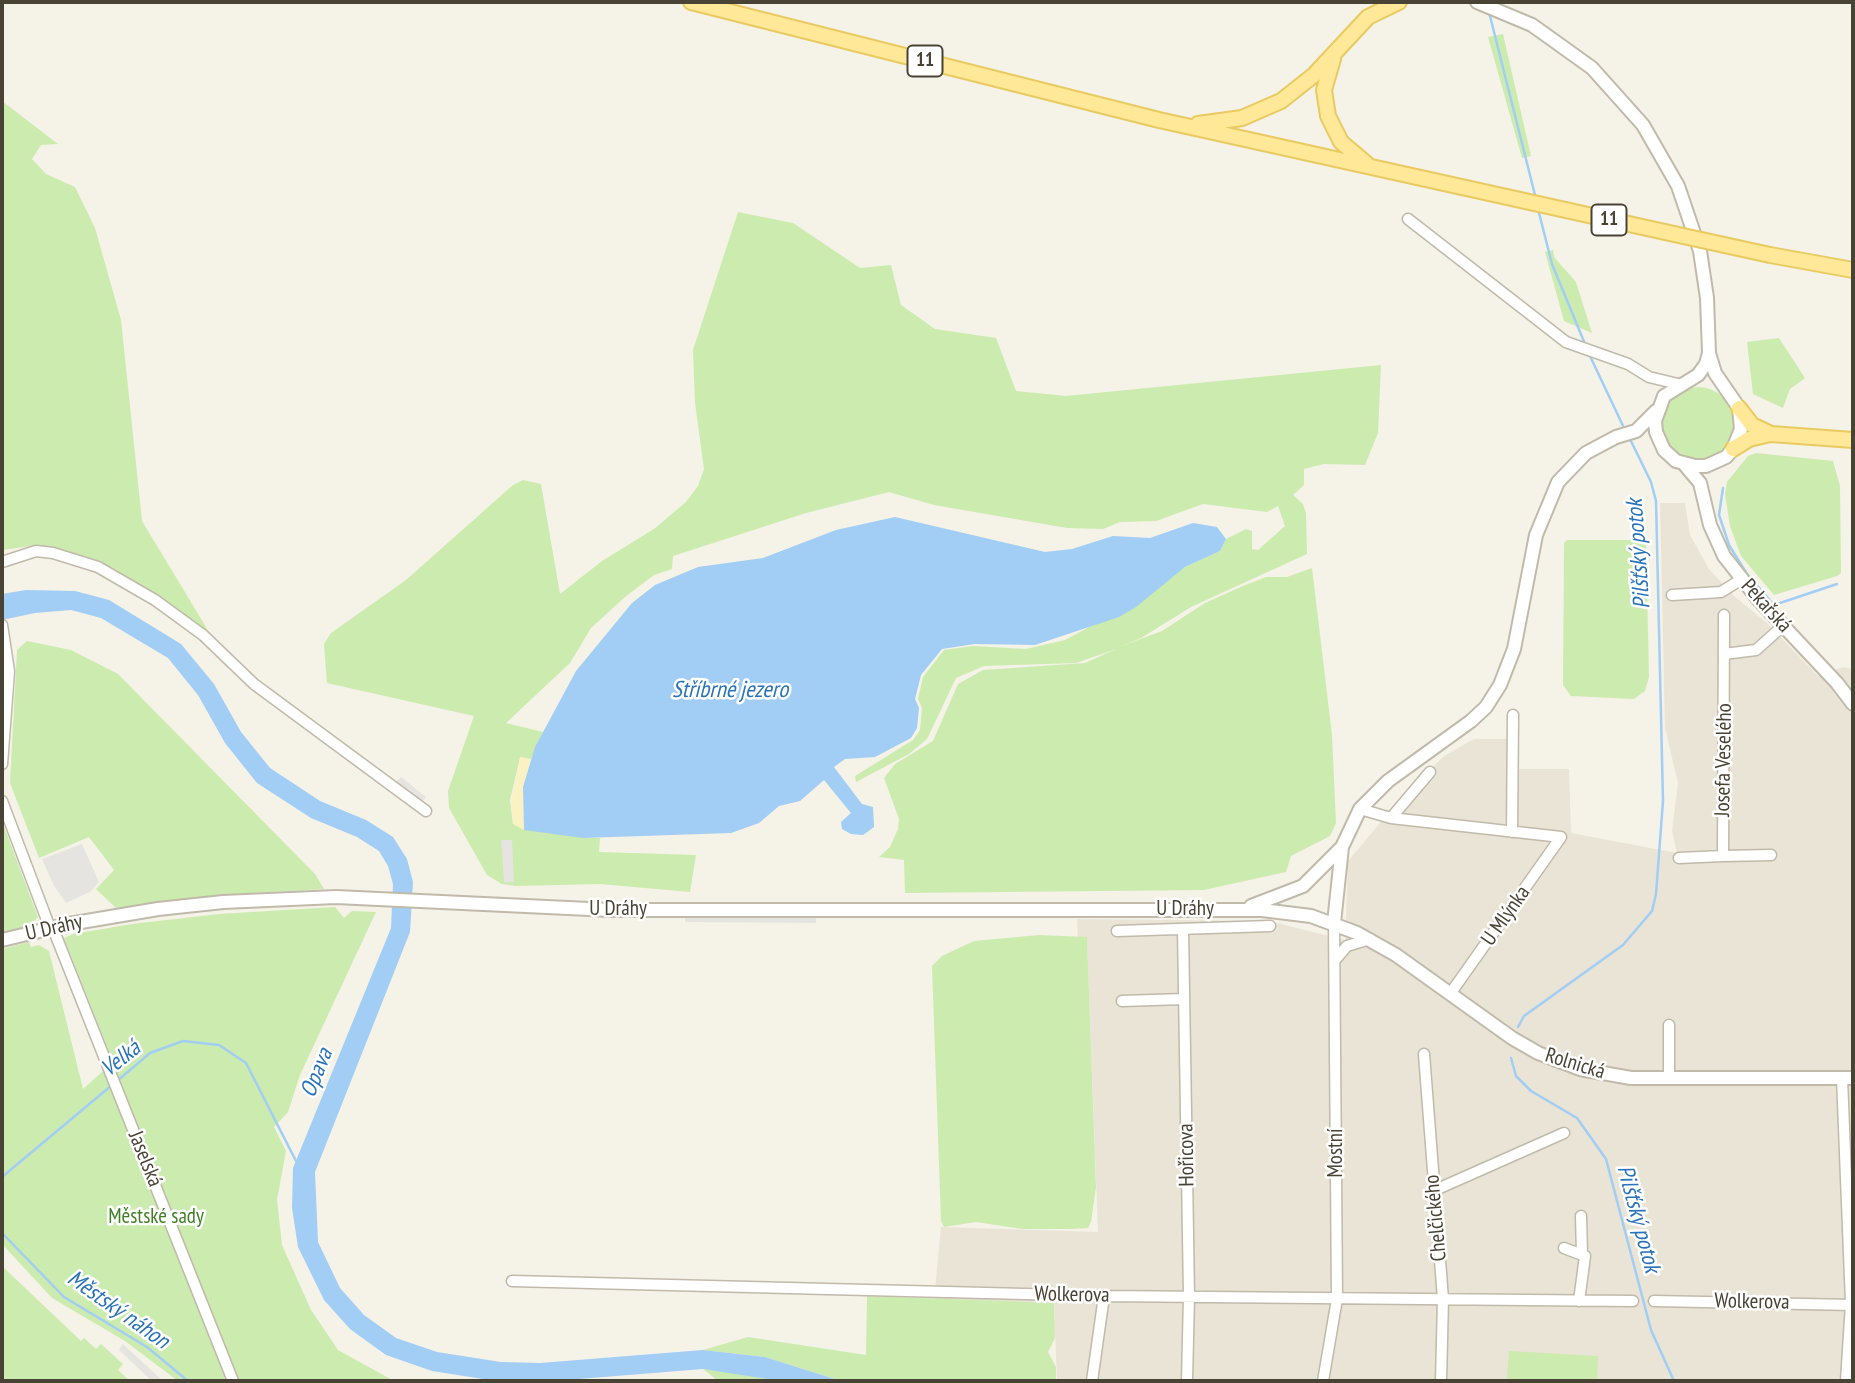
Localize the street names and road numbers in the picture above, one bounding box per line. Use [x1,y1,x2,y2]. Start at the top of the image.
road number: 11 [908,45,942,76]
road number: 11 [1592,204,1626,235]
street label: Pekařská [1735,574,1797,638]
street label: Josefa Veselého [1710,703,1738,817]
street label: U Mlýnka [1476,881,1536,951]
street label: U Dráhy [589,896,647,922]
street label: U Dráhy [1156,896,1214,922]
street label: U Dráhy [23,909,85,947]
street label: Rolnická [1542,1043,1608,1085]
street label: Hořicova [1174,1123,1200,1187]
street label: Jaselská [122,1127,168,1191]
street label: Mostní [1323,1128,1349,1178]
street label: Chelčického [1420,1174,1452,1262]
street label: Wolkerova [1034,1282,1110,1308]
street label: Wolkerova [1714,1289,1790,1315]

